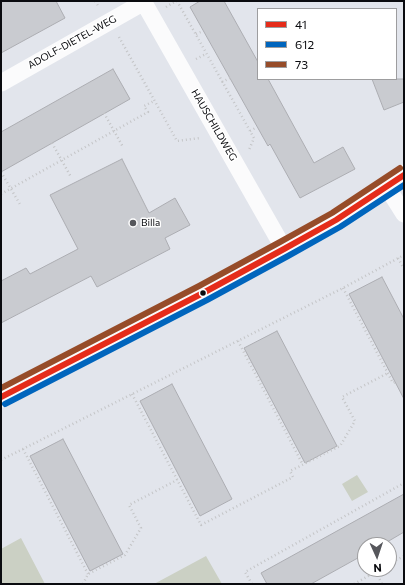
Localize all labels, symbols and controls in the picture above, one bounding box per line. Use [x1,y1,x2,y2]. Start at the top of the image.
legend [257,8,397,80]
street label: ADOLF-DIETEL-WEG [26,13,118,71]
text: 41 [295,17,307,31]
text: 612 [295,37,314,51]
text: 73 [295,57,308,71]
street label: HAUSCHILDWEG [189,87,239,163]
place label: Billa [141,217,160,229]
marker: Billa [128,218,138,228]
unlabelled marker [198,288,208,298]
north arrow [357,537,397,577]
text: N [373,562,382,575]

